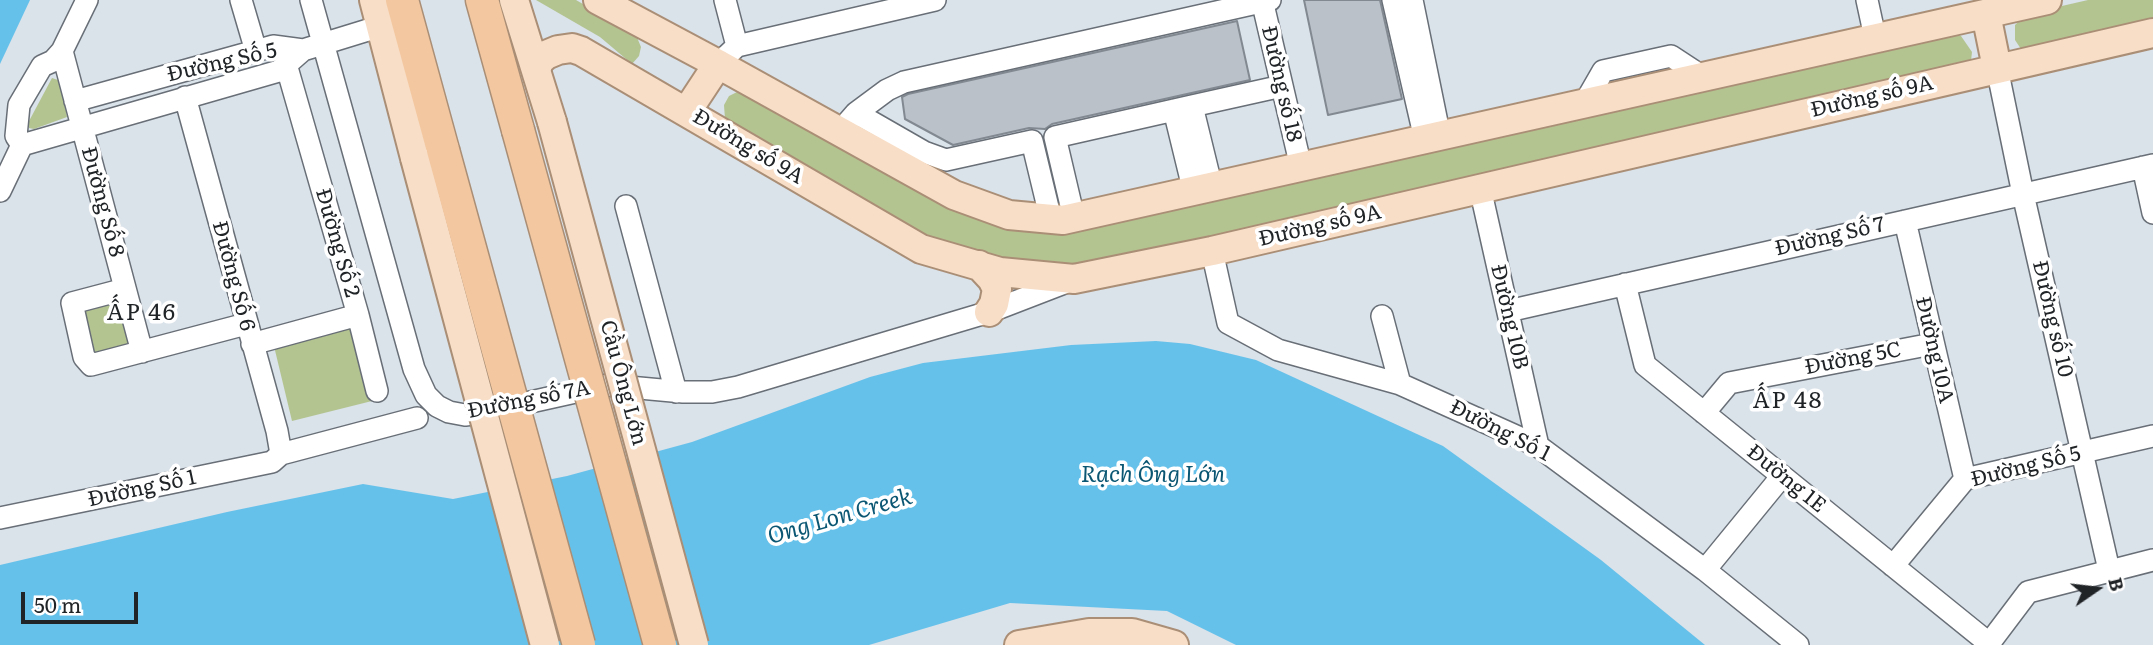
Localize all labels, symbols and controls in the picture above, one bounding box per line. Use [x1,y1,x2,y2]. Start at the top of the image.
street label: Đường số 18 [1255,23,1307,145]
street label: Đường Số 5 [165,38,279,88]
street label: Đường số 9A [1808,71,1936,123]
street label: Đường số 9A [688,104,808,190]
street label: Đường Số 8 [75,144,129,260]
street label: Đường Số 2 [309,186,365,300]
street label: Đường số 9A [1256,200,1384,252]
street label: Đường Số 7 [1773,212,1887,262]
street label: Đường Số 6 [206,218,260,334]
street label: Đường số 10 [2026,258,2078,380]
street label: Đường 10B [1485,262,1533,372]
street label: Đường 10A [1910,294,1958,406]
district label: ẤP 46 [107,299,177,327]
street label: Cầu Ông Lớn [594,318,652,448]
street label: Đường 5C [1803,337,1903,381]
street label: Đường số 7A [466,376,592,424]
district label: ẤP 48 [1753,387,1823,415]
street label: Đường Số 1 [1445,395,1555,467]
street label: Đường 1E [1741,440,1831,518]
street label: Đường Số 5 [1969,441,2083,493]
water label: Rạch Ông Lớn [1081,461,1225,489]
street label: Đường Số 1 [86,465,198,513]
water label: Ong Lon Creek [765,483,915,551]
north arrow [2062,554,2132,624]
text: B [2102,574,2133,594]
scale bar [24,578,142,622]
text: 50 m [34,588,81,619]

